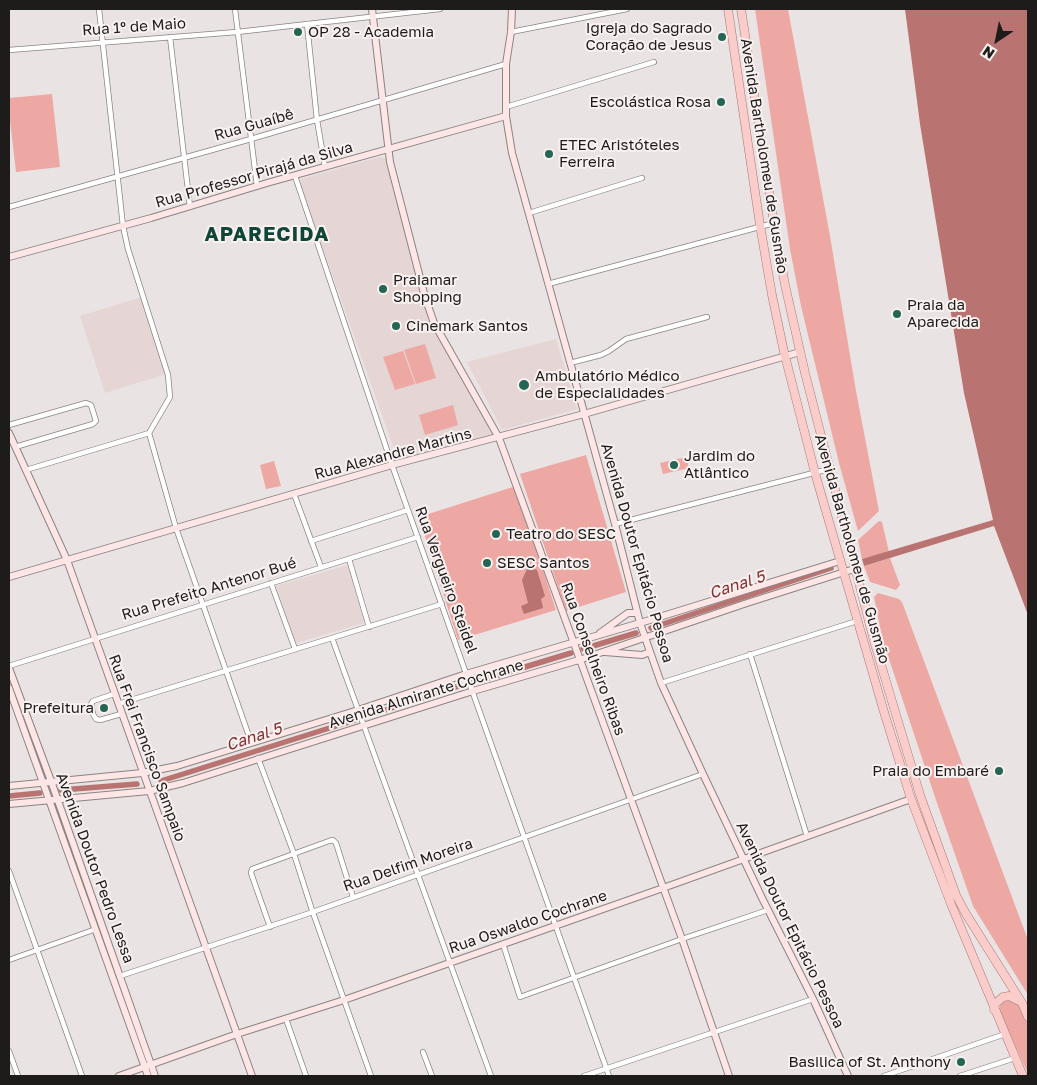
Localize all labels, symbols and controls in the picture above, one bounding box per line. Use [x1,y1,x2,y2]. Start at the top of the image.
street label: Rua 1º de Maio [82,14,186,40]
north arrow [972,15,1022,65]
place label: Igreja do Sagrado Coração de Jesus [586,19,712,54]
place label: OP 28 - Academia [308,23,434,41]
marker: OP 28 - Academia [292,26,304,38]
marker: Igreja do Sagrado Coração de Jesus [716,31,728,43]
street label: Avenida Bartholomeu de Gusmão [736,37,792,275]
text: N [979,43,998,63]
place label: Escolástica Rosa [590,93,711,111]
marker: Escolástica Rosa [715,96,727,108]
street label: Rua Guaíbê [212,105,296,145]
place label: ETEC Aristóteles Ferreira [559,136,679,171]
street label: Rua Professor Pirajá da Silva [153,138,355,212]
marker: ETEC Aristóteles Ferreira [543,148,555,160]
district label: APARECIDA [203,223,331,247]
place label: Praiamar Shopping [393,271,462,306]
marker: Praiamar Shopping [377,283,389,295]
place label: Praia da Aparecida [907,296,979,331]
marker: Praia da Aparecida [891,308,903,320]
place label: Cinemark Santos [406,317,528,335]
marker: Cinemark Santos [390,320,402,332]
place label: Ambulatório Médico de Especialidades [535,367,679,402]
marker: Ambulatório Médico de Especialidades [517,378,531,392]
street label: Rua Alexandre Martins [312,424,474,484]
street label: Avenida Bartholomeu de Gusmão [811,432,893,666]
street label: Avenida Doutor Epitácio Pessoa [597,441,677,665]
place label: Jardim do Atlântico [684,447,755,482]
marker: Jardim do Atlântico [668,459,680,471]
street label: Rua Vergueiro Steidel [411,504,481,656]
place label: Teatro do SESC [506,525,616,543]
marker: Teatro do SESC [490,528,502,540]
street label: Rua Prefeito Antenor Bué [120,554,298,624]
place label: SESC Santos [497,554,589,572]
marker: SESC Santos [481,557,493,569]
water label: Canal 5 [707,567,767,603]
street label: Rua Conselheiro Ribas [557,580,629,738]
street label: Rua Frei Francisco Sampaio [105,652,189,844]
street label: Avenida Almirante Cochrane [326,656,526,732]
place label: Prefeitura [23,699,94,717]
marker: Prefeitura [98,702,110,714]
water label: Canal 5 [224,719,284,755]
place label: Praia do Embaré [872,762,989,780]
marker: Praia do Embaré [993,765,1005,777]
street label: Avenida Doutor Pedro Lessa [52,770,138,966]
street label: Avenida Doutor Epitácio Pessoa [732,819,848,1031]
street label: Rua Delfim Moreira [341,834,475,896]
street label: Rua Oswaldo Cochrane [447,886,609,958]
place label: Basilica of St. Anthony [789,1053,951,1071]
marker: Basilica of St. Anthony [955,1056,967,1068]

